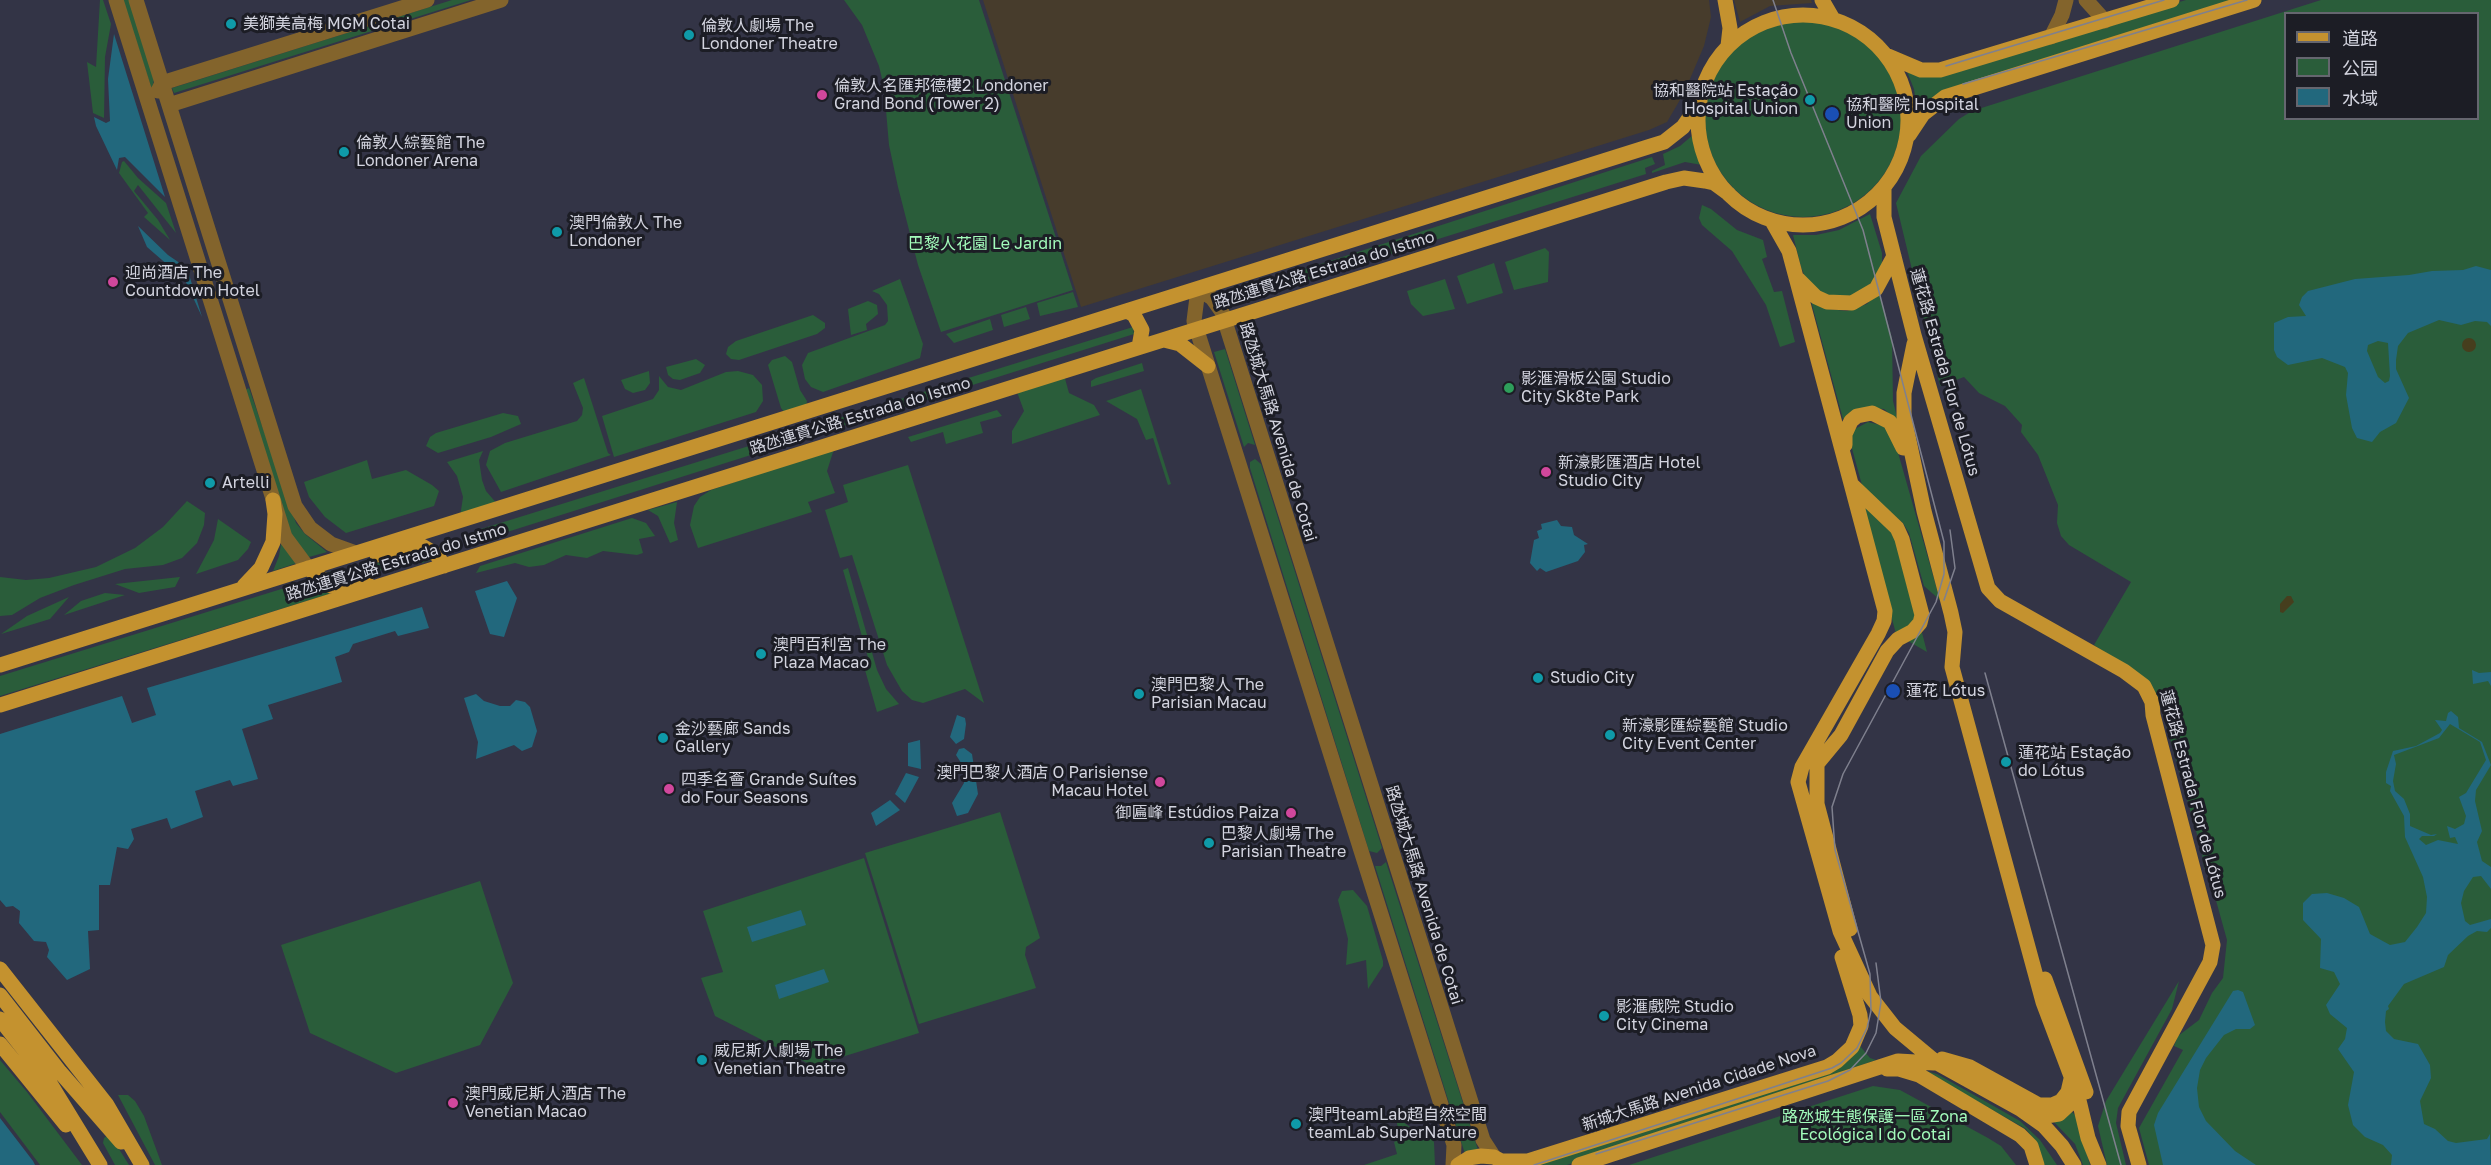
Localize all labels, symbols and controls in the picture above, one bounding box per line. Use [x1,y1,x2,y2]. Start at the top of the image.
legend [2284,12,2479,120]
place label: 美獅美高梅 MGM Cotai [243,14,410,34]
place label: 倫敦人劇場 The Londoner Theatre [701,16,838,54]
marker: 美獅美高梅 MGM Cotai [224,17,238,31]
text: 道路 [2342,27,2378,49]
marker: 倫敦人劇場 The Londoner Theatre [682,28,696,42]
text: 公园 [2342,57,2378,79]
place label: 倫敦人名匯邦德樓2 Londoner Grand Bond (Tower 2) [834,76,1048,114]
place label: 協和醫院站 Estação Hospital Union [1653,81,1798,119]
text: 水域 [2342,87,2378,109]
marker: 倫敦人名匯邦德樓2 Londoner Grand Bond (Tower 2) [815,88,829,102]
marker: 協和醫院站 Estação Hospital Union [1803,93,1817,107]
place label: 協和醫院 Hospital Union [1846,95,1979,133]
marker: 協和醫院 Hospital Union [1823,105,1841,123]
place label: 倫敦人綜藝館 The Londoner Arena [356,133,485,171]
marker: 倫敦人綜藝館 The Londoner Arena [337,145,351,159]
place label: 澳門倫敦人 The Londoner [569,213,682,251]
marker: 澳門倫敦人 The Londoner [550,225,564,239]
street label: 路氹連貫公路 Estrada do Istmo [1211,227,1437,313]
park label: 巴黎人花園 Le Jardin [908,234,1062,254]
place label: 迎尚酒店 The Countdown Hotel [125,263,260,301]
street label: 蓮花路 Estrada Flor de Lótus [1906,266,1984,478]
marker: 迎尚酒店 The Countdown Hotel [106,275,120,289]
street label: 路氹城大馬路 Avenida de Cotai [1235,320,1321,544]
place label: 影滙滑板公園 Studio City Sk8te Park [1521,369,1671,407]
street label: 路氹連貫公路 Estrada do Istmo [747,373,973,459]
marker: 影滙滑板公園 Studio City Sk8te Park [1502,381,1516,395]
place label: 新濠影匯酒店 Hotel Studio City [1558,453,1701,491]
marker: 新濠影匯酒店 Hotel Studio City [1539,465,1553,479]
place label: Artelli [222,473,269,493]
marker: Artelli [203,476,217,490]
street label: 路氹連貫公路 Estrada do Istmo [283,519,509,605]
place label: 澳門百利宮 The Plaza Macao [773,635,886,673]
marker: 澳門百利宮 The Plaza Macao [754,647,768,661]
place label: Studio City [1550,668,1635,688]
marker: Studio City [1531,671,1545,685]
place label: 澳門巴黎人 The Parisian Macau [1151,675,1267,713]
place label: 蓮花 Lótus [1906,681,1985,701]
marker: 蓮花 Lótus [1884,682,1902,700]
marker: 澳門巴黎人 The Parisian Macau [1132,687,1146,701]
street label: 蓮花路 Estrada Flor de Lótus [2156,688,2230,900]
place label: 新濠影匯綜藝館 Studio City Event Center [1622,716,1788,754]
place label: 金沙藝廊 Sands Gallery [675,719,790,757]
marker: 新濠影匯綜藝館 Studio City Event Center [1603,728,1617,742]
marker: 金沙藝廊 Sands Gallery [656,731,670,745]
place label: 蓮花站 Estação do Lótus [2018,743,2131,781]
marker: 蓮花站 Estação do Lótus [1999,755,2013,769]
place label: 澳門巴黎人酒店 O Parisiense Macau Hotel [937,763,1148,801]
place label: 四季名薈 Grande Suítes do Four Seasons [681,770,857,808]
marker: 澳門巴黎人酒店 O Parisiense Macau Hotel [1153,775,1167,789]
marker: 四季名薈 Grande Suítes do Four Seasons [662,782,676,796]
street label: 路氹城大馬路 Avenida de Cotai [1381,783,1467,1007]
place label: 御匾峰 Estúdios Paiza [1116,803,1279,823]
marker: 御匾峰 Estúdios Paiza [1284,806,1298,820]
place label: 巴黎人劇場 The Parisian Theatre [1221,824,1346,862]
marker: 巴黎人劇場 The Parisian Theatre [1202,836,1216,850]
place label: 影滙戲院 Studio City Cinema [1616,997,1734,1035]
marker: 影滙戲院 Studio City Cinema [1597,1009,1611,1023]
place label: 威尼斯人劇場 The Venetian Theatre [714,1041,845,1079]
street label: 新城大馬路 Avenida Cidade Nova [1580,1041,1818,1135]
marker: 威尼斯人劇場 The Venetian Theatre [695,1053,709,1067]
place label: 澳門威尼斯人酒店 The Venetian Macao [465,1084,626,1122]
marker: 澳門威尼斯人酒店 The Venetian Macao [446,1096,460,1110]
place label: 澳門teamLab超自然空間 teamLab SuperNature [1308,1105,1487,1143]
park label: 路氹城生態保護一區 Zona Ecológica I do Cotai [1782,1107,1968,1145]
marker: 澳門teamLab超自然空間 teamLab SuperNature [1289,1117,1303,1131]

